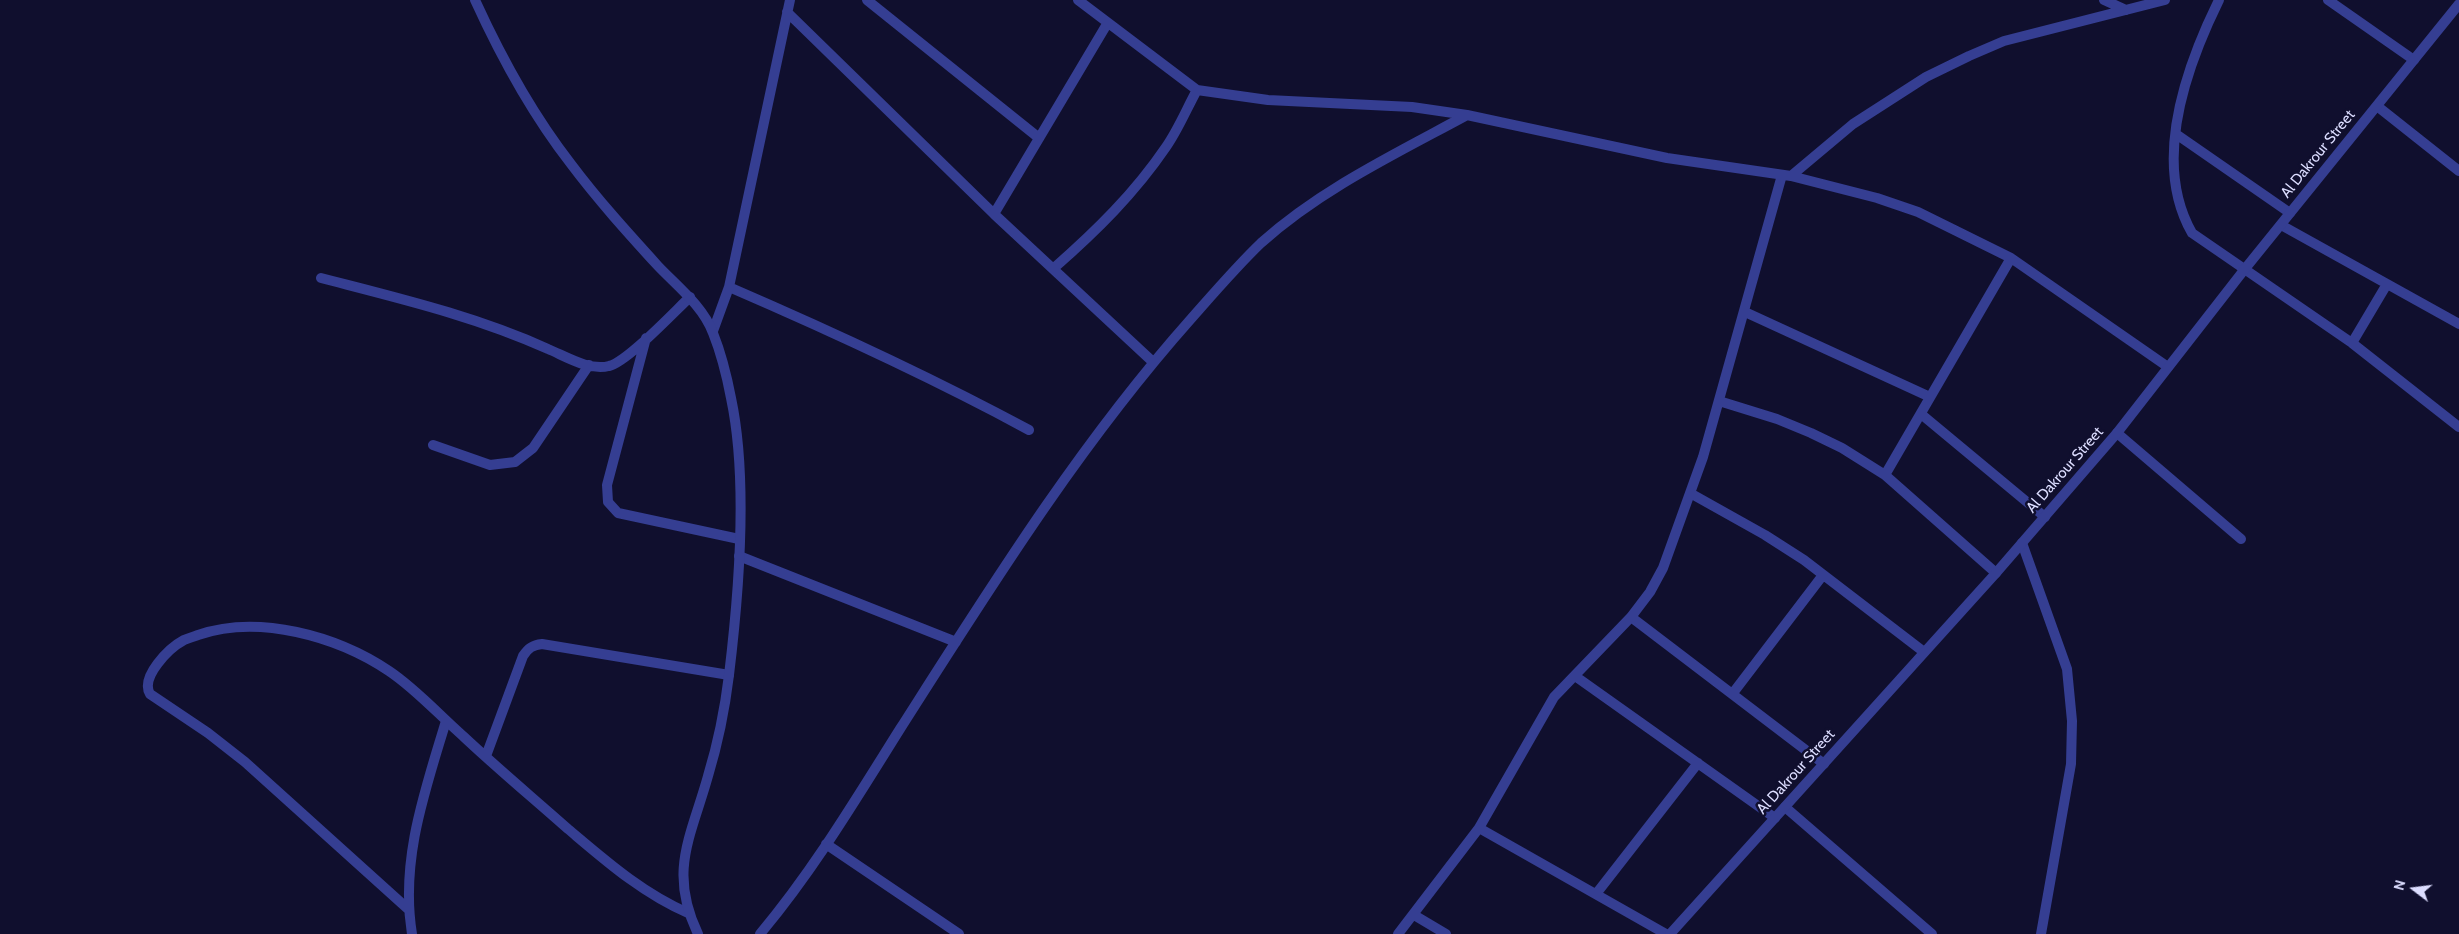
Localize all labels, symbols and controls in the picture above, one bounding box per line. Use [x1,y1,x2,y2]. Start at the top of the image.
street label: Al Dakrour Street [2277,106,2359,202]
street label: Al Dakrour Street [2023,423,2107,517]
street label: Al Dakrour Street [1753,726,1839,818]
north arrow [2389,864,2439,914]
text: N [2390,878,2409,892]

